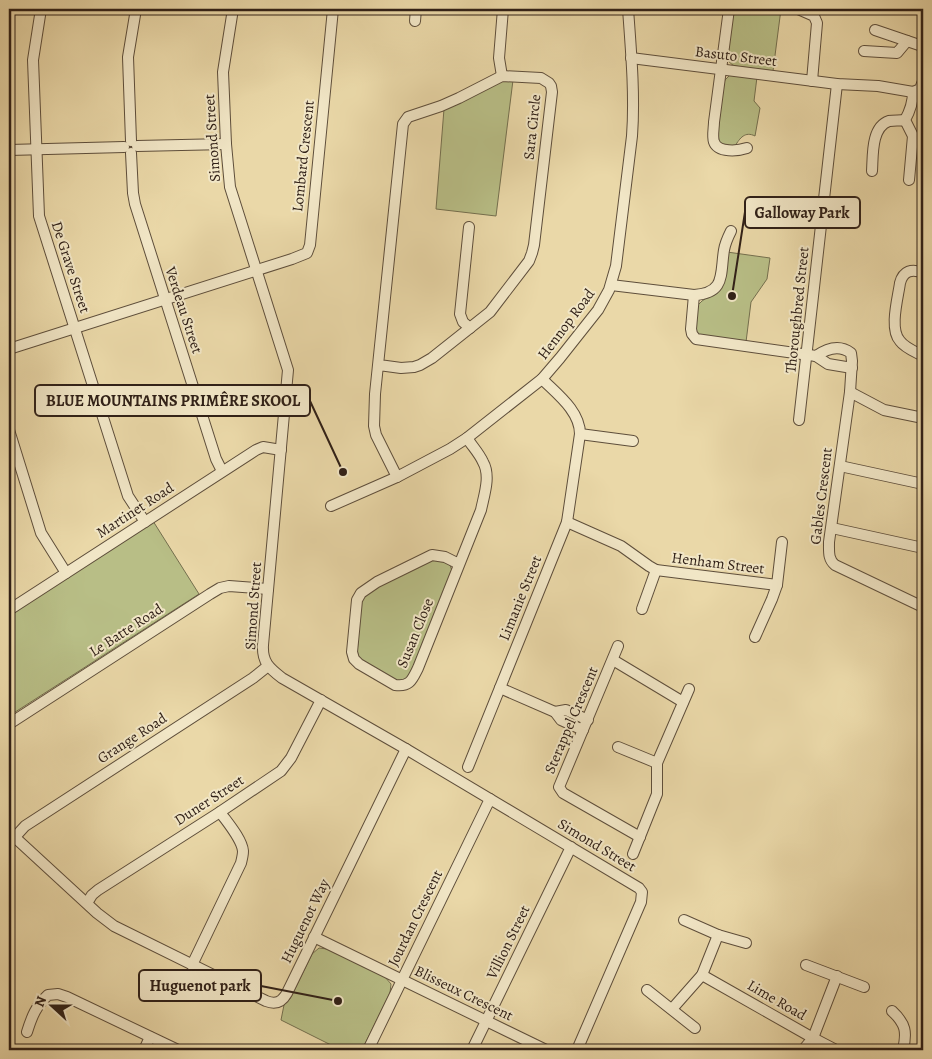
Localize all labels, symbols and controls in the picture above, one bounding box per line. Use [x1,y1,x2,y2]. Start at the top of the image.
street label: Basuto Street [694,41,778,71]
street label: Simond Street [199,93,225,183]
street label: Sara Circle [519,93,545,161]
street label: Lombard Crescent [287,99,319,213]
callout: Galloway Park [745,197,860,228]
text: Galloway Park [754,202,850,224]
street label: De Grave Street [47,219,95,315]
street label: Thoroughbred Street [780,246,814,374]
street label: Verdeau Street [160,263,207,356]
street label: Hennop Road [533,284,600,363]
callout: BLUE MOUNTAINS PRIMÊRE SKOOL [35,385,310,416]
text: BLUE MOUNTAINS PRIMÊRE SKOOL [46,390,301,412]
street label: Gables Crescent [805,446,837,546]
street label: Martinet Road [92,477,178,543]
street label: Henham Street [670,547,766,579]
street label: Limanie Street [494,552,546,644]
street label: Simond Street [240,561,266,651]
street label: Susan Close [392,595,438,671]
street label: Le Batte Road [85,598,167,661]
street label: Sterappel Crescent [539,663,603,777]
street label: Grange Road [93,708,171,768]
street label: Duner Street [170,770,248,830]
street label: Simond Street [554,814,640,876]
street label: Jourdan Crescent [383,866,447,970]
street label: Huguenot Way [276,875,334,967]
street label: Villion Street [481,902,535,983]
street label: Blisseux Crescent [411,960,517,1026]
callout: Huguenot park [139,970,261,1001]
text: Huguenot park [149,975,251,997]
street label: Lime Road [744,975,811,1025]
north arrow [28,982,78,1032]
text: N [30,993,51,1010]

